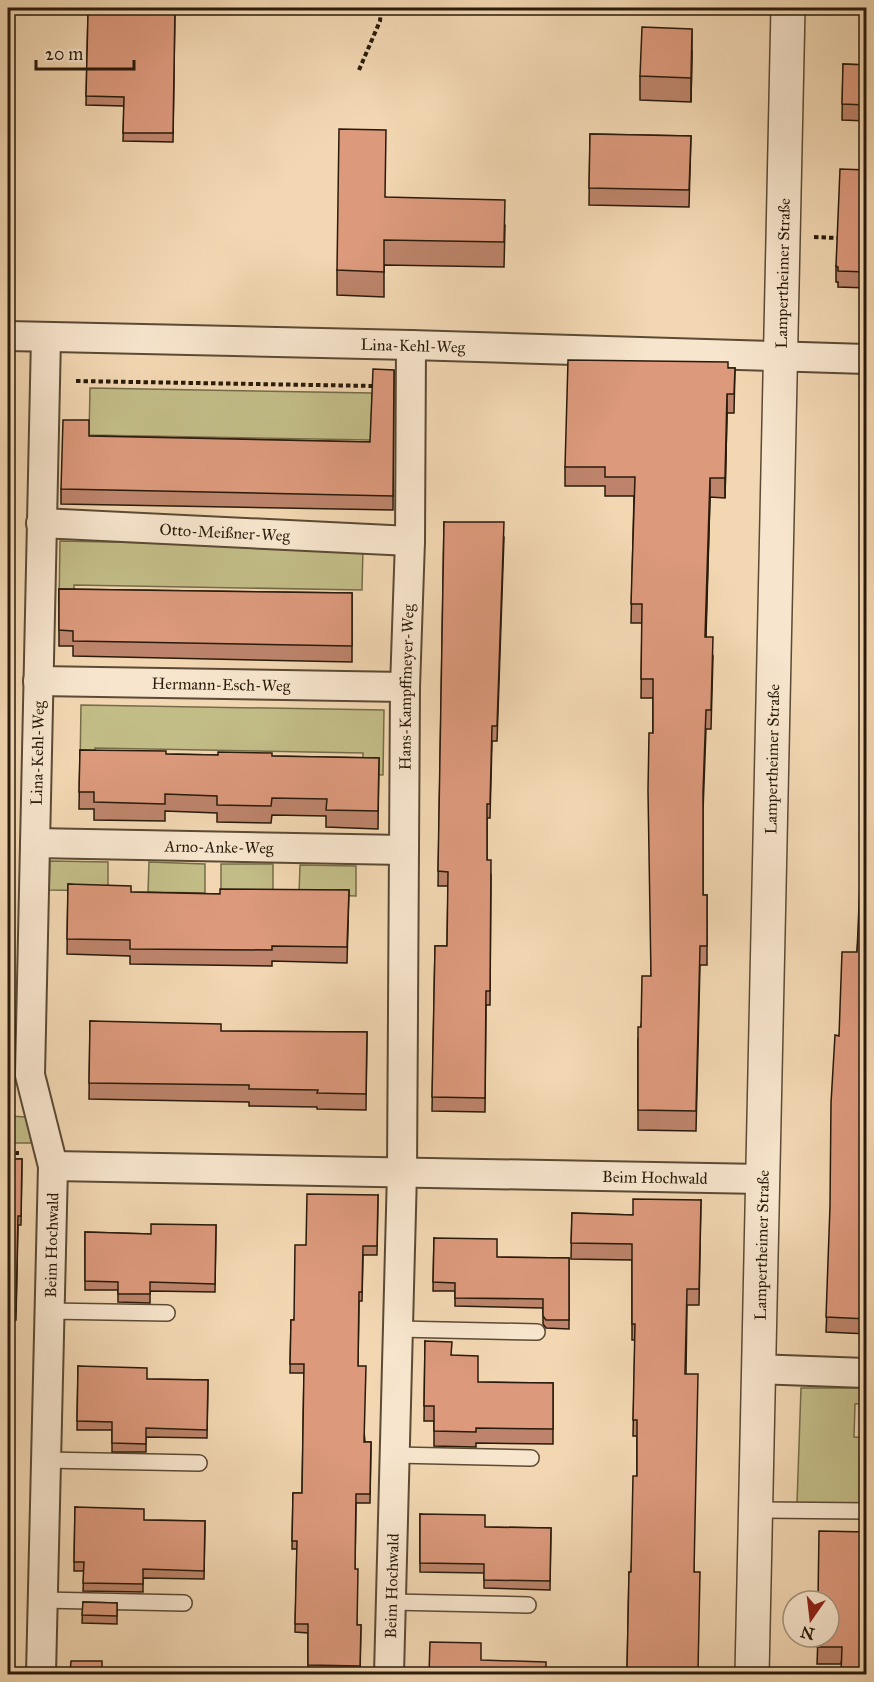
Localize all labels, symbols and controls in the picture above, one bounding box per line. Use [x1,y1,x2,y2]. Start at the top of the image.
scale bar [36,33,134,71]
text: 20 m [45,43,83,65]
street label: Lampertheimer Straße [771,198,793,349]
street label: Lina-Kehl-Weg [360,334,466,357]
street label: Otto-Meißner-Weg [159,519,291,546]
street label: Hans-Kampffmeyer-Weg [395,603,418,770]
street label: Hermann-Esch-Weg [151,673,291,696]
street label: Lampertheimer Straße [761,683,783,835]
street label: Lina-Kehl-Weg [26,700,49,806]
street label: Arno-Anke-Weg [163,836,274,858]
street label: Beim Hochwald [602,1167,708,1188]
street label: Lampertheimer Straße [750,1169,772,1321]
street label: Beim Hochwald [40,1192,62,1298]
street label: Beim Hochwald [380,1533,402,1639]
north arrow [781,1589,841,1649]
text: N [798,1622,816,1644]

